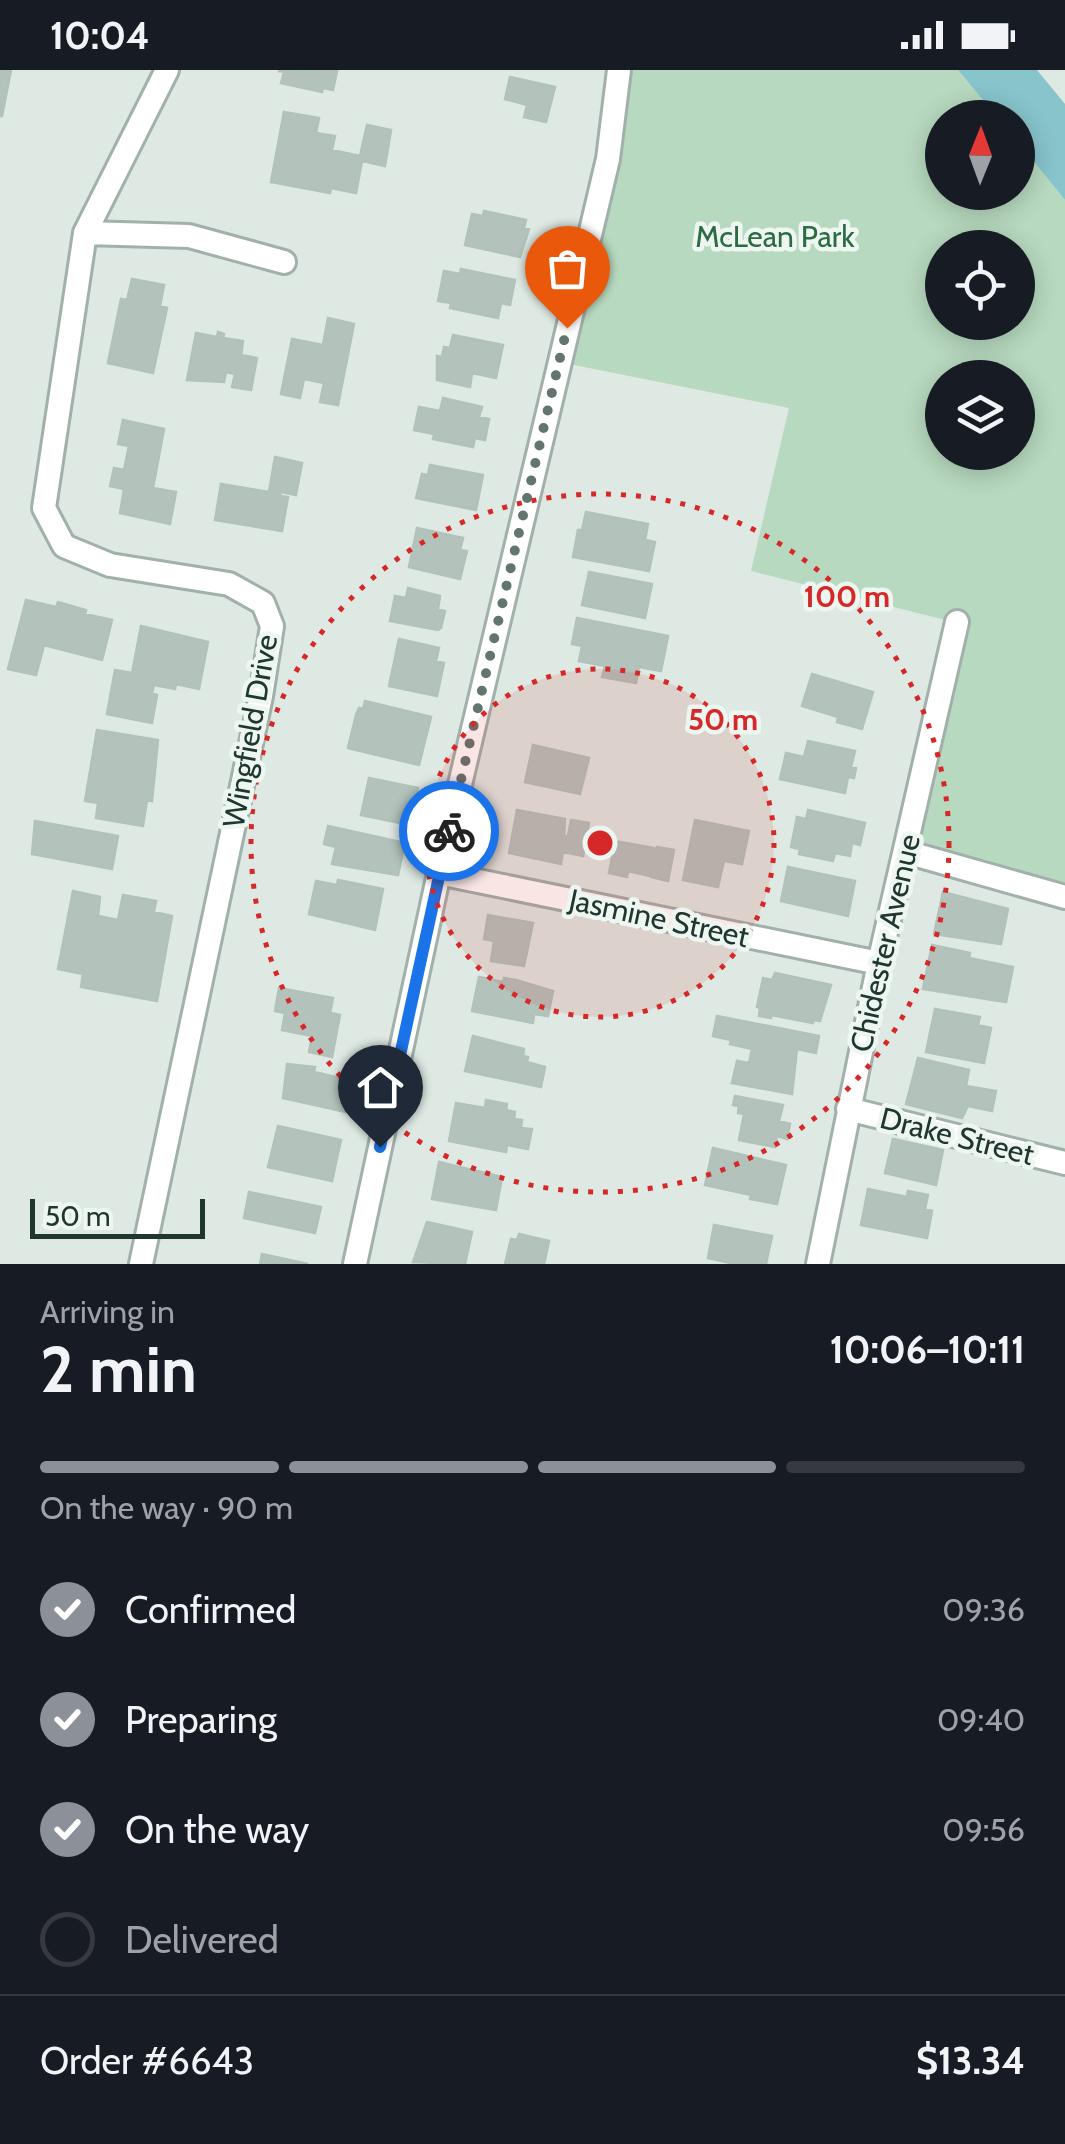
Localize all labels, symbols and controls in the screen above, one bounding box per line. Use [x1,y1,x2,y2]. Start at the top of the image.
text: 10:04 [50,12,150,59]
north arrow [925,100,1035,210]
map controls [925,100,1035,470]
park label: McLean Park [695,218,855,255]
pin [525,226,610,329]
button: locate [925,230,1035,340]
icon: bag [540,241,595,296]
button: layers [925,360,1035,470]
text: 100 m [804,578,890,615]
street label: Wingfield Drive [215,631,285,831]
text: 50 m [688,701,758,738]
courier [399,781,499,881]
icon: bike [422,804,477,859]
centre of rings [582,825,618,861]
street label: Chidester Avenue [842,831,928,1055]
street label: Jasmine Street [565,881,752,955]
pin [338,1045,423,1148]
icon: home [353,1060,408,1115]
street label: Drake Street [876,1099,1038,1173]
scale bar [30,1194,205,1238]
text: 50 m [45,1199,111,1233]
text: Arriving in [40,1292,175,1331]
text: 10:06–10:11 [830,1326,1025,1373]
text: 2 min [40,1329,197,1408]
text: On the way · 90 m [40,1488,293,1527]
icon: check [40,1582,95,1637]
text: Confirmed [125,1586,296,1633]
text: 09:36 [942,1590,1025,1629]
icon: check [40,1692,95,1747]
text: Preparing [125,1696,277,1743]
text: 09:40 [937,1700,1025,1739]
icon: check [40,1802,95,1857]
text: On the way [125,1806,309,1853]
text: 09:56 [942,1810,1025,1849]
text: Delivered [125,1916,279,1963]
text: Order #6643 [40,2037,254,2084]
text: $13.34 [916,2037,1025,2084]

